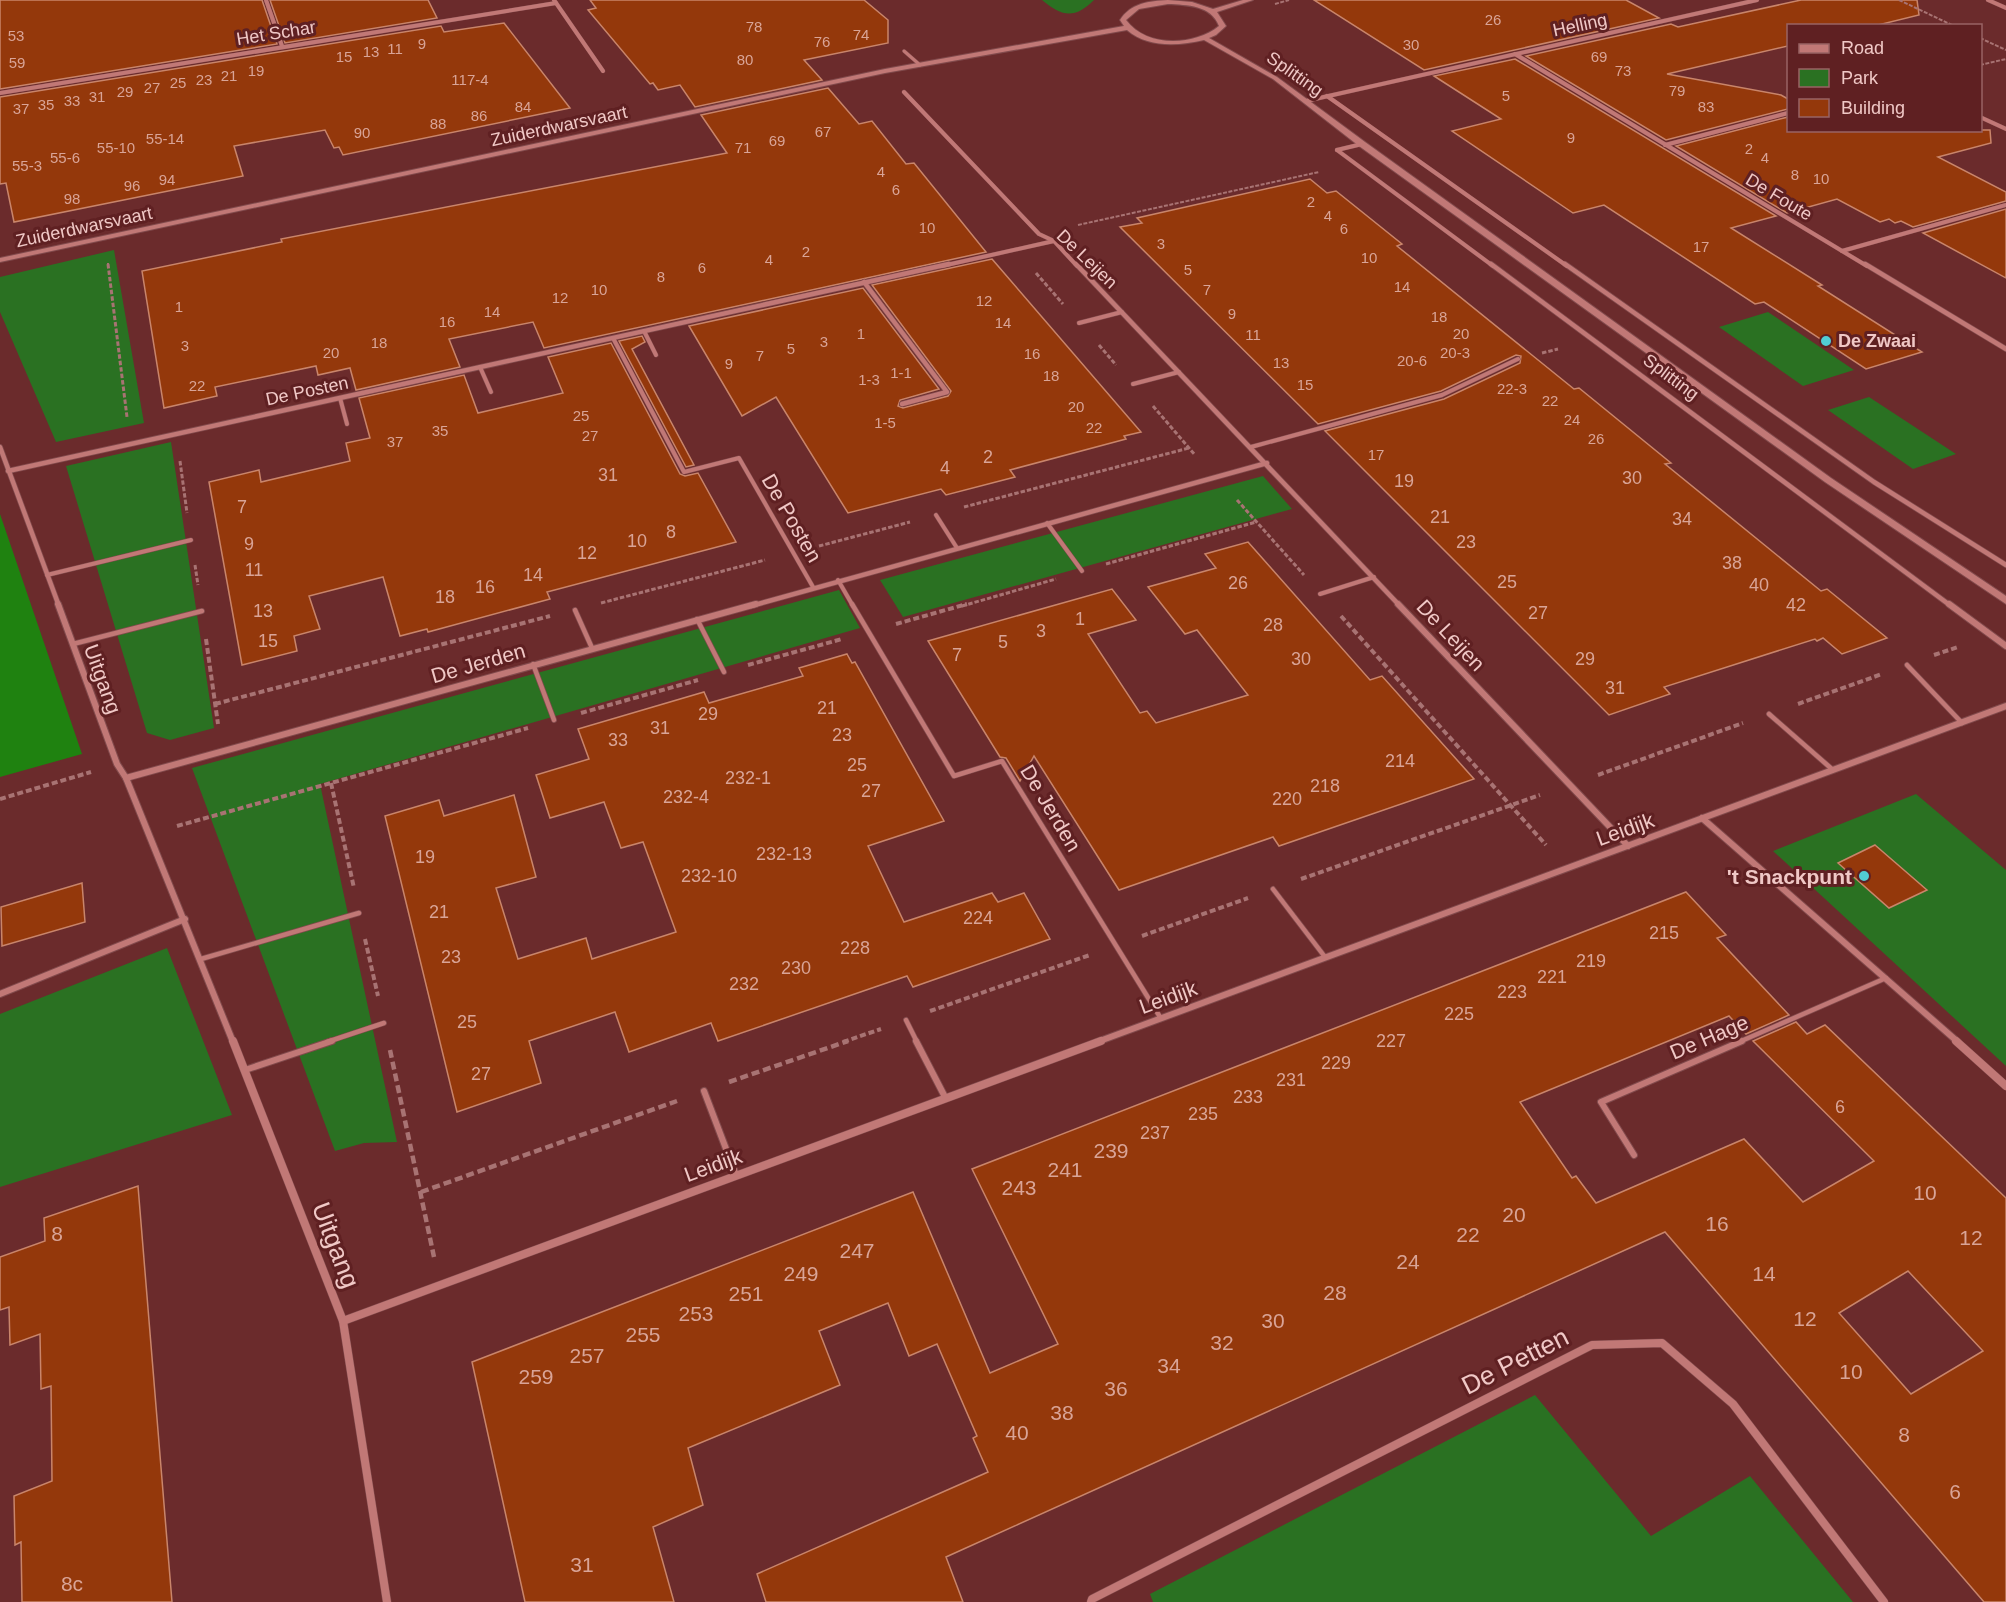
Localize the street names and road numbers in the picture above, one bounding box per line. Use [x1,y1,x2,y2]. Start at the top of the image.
street label: Helling [1551,9,1609,41]
street label: Het Schar [235,17,317,49]
street label: Splitting [1263,47,1327,101]
street label: Zuiderdwarsvaart [489,102,629,150]
street label: De Foute [1742,169,1816,225]
street label: Zuiderdwarsvaart [14,203,154,251]
street label: De Leijen [1053,225,1121,293]
street label: Splitting [1639,350,1703,404]
street label: De Posten [264,372,350,410]
street label: De Posten [758,470,826,566]
street label: De Leijen [1412,595,1490,675]
street label: De Jerden [428,639,528,687]
street label: Uitgang [80,641,126,717]
street label: De Jerden [1016,761,1086,855]
street label: Leidijk [1593,808,1657,850]
street label: Leidijk [1136,976,1200,1018]
street label: De Hage [1666,1010,1752,1064]
street label: Leidijk [681,1144,745,1186]
street label: Uitgang [306,1198,366,1292]
street label: De Petten [1457,1321,1573,1401]

